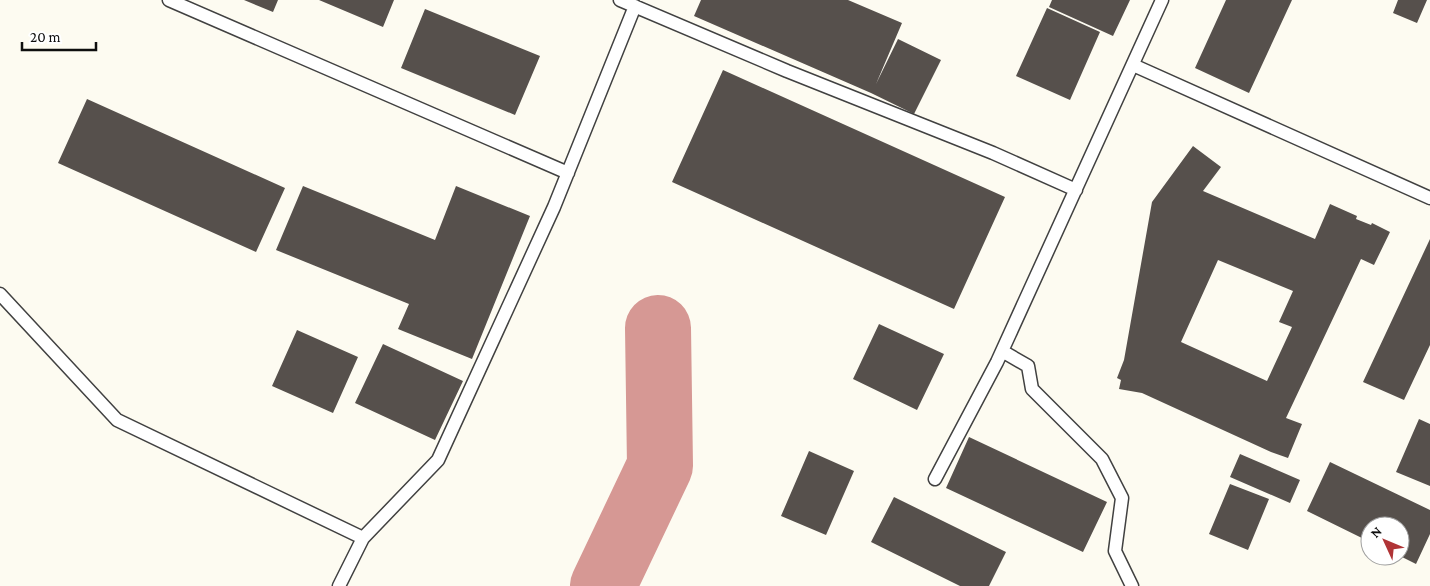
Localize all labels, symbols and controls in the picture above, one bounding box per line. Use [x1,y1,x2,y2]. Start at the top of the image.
scale bar [22,20,96,52]
text: 20 m [30,29,61,45]
north arrow [1360,516,1410,566]
text: N [1367,523,1385,541]

